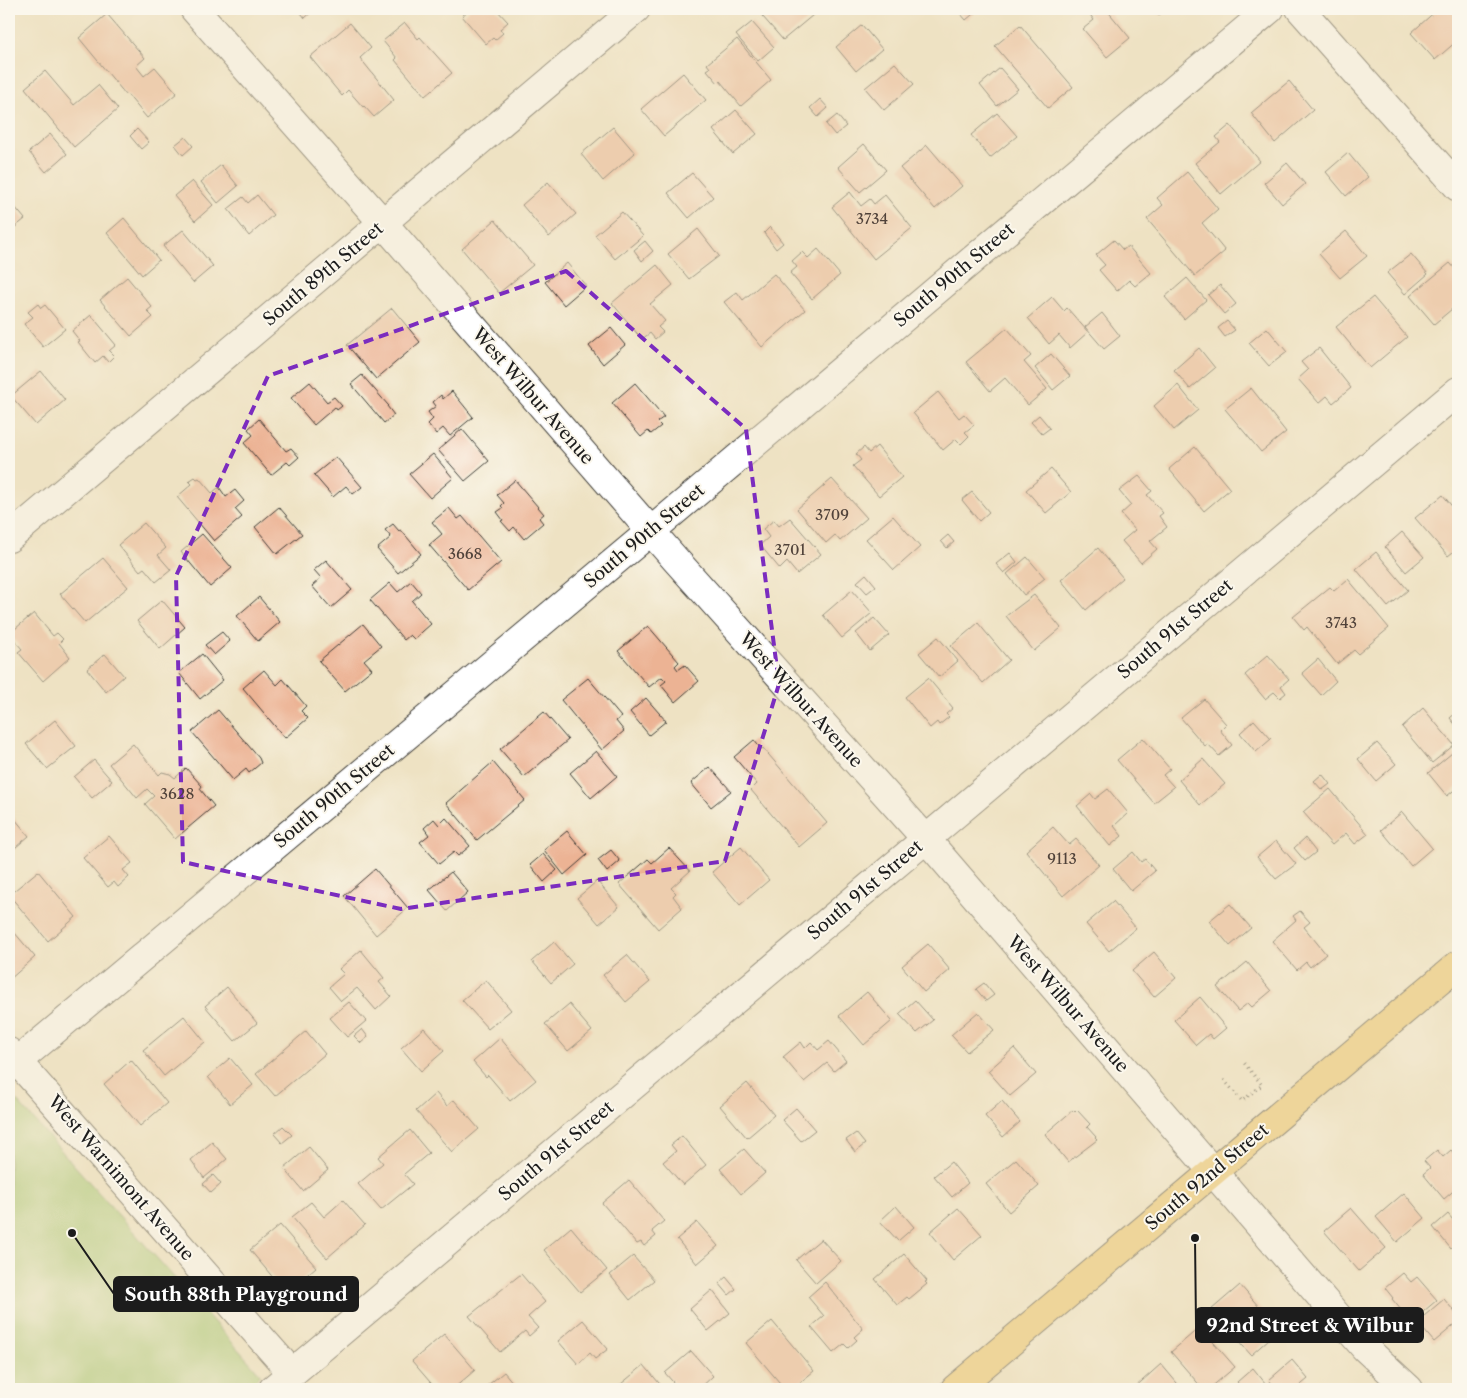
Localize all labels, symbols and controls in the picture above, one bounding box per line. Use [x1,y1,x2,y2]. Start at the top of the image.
house number: 3734 [856,209,888,228]
street label: South 89th Street [258,217,388,331]
street label: South 90th Street [889,218,1019,332]
street label: West Wilbur Avenue [467,322,598,469]
street label: South 90th Street [579,479,709,593]
house number: 3709 [815,505,849,524]
house number: 3701 [774,540,806,559]
house number: 3668 [448,544,482,563]
street label: South 91st Street [1113,574,1237,684]
house number: 3743 [1325,613,1357,632]
street label: West Wilbur Avenue [734,627,867,772]
street label: South 90th Street [269,739,399,853]
house number: 3628 [160,784,194,803]
street label: South 91st Street [803,835,927,945]
house number: 9113 [1047,849,1077,868]
street label: West Wilbur Avenue [1002,930,1133,1077]
street label: West Warnimont Avenue [43,1090,199,1265]
street label: South 91st Street [494,1096,618,1206]
street label: South 92nd Street [1141,1119,1274,1235]
callout: South 88th Playground [114,1277,358,1311]
text: South 88th Playground [124,1283,348,1306]
callout: 92nd Street & Wilbur [1196,1308,1423,1342]
text: 92nd Street & Wilbur [1207,1314,1414,1337]

